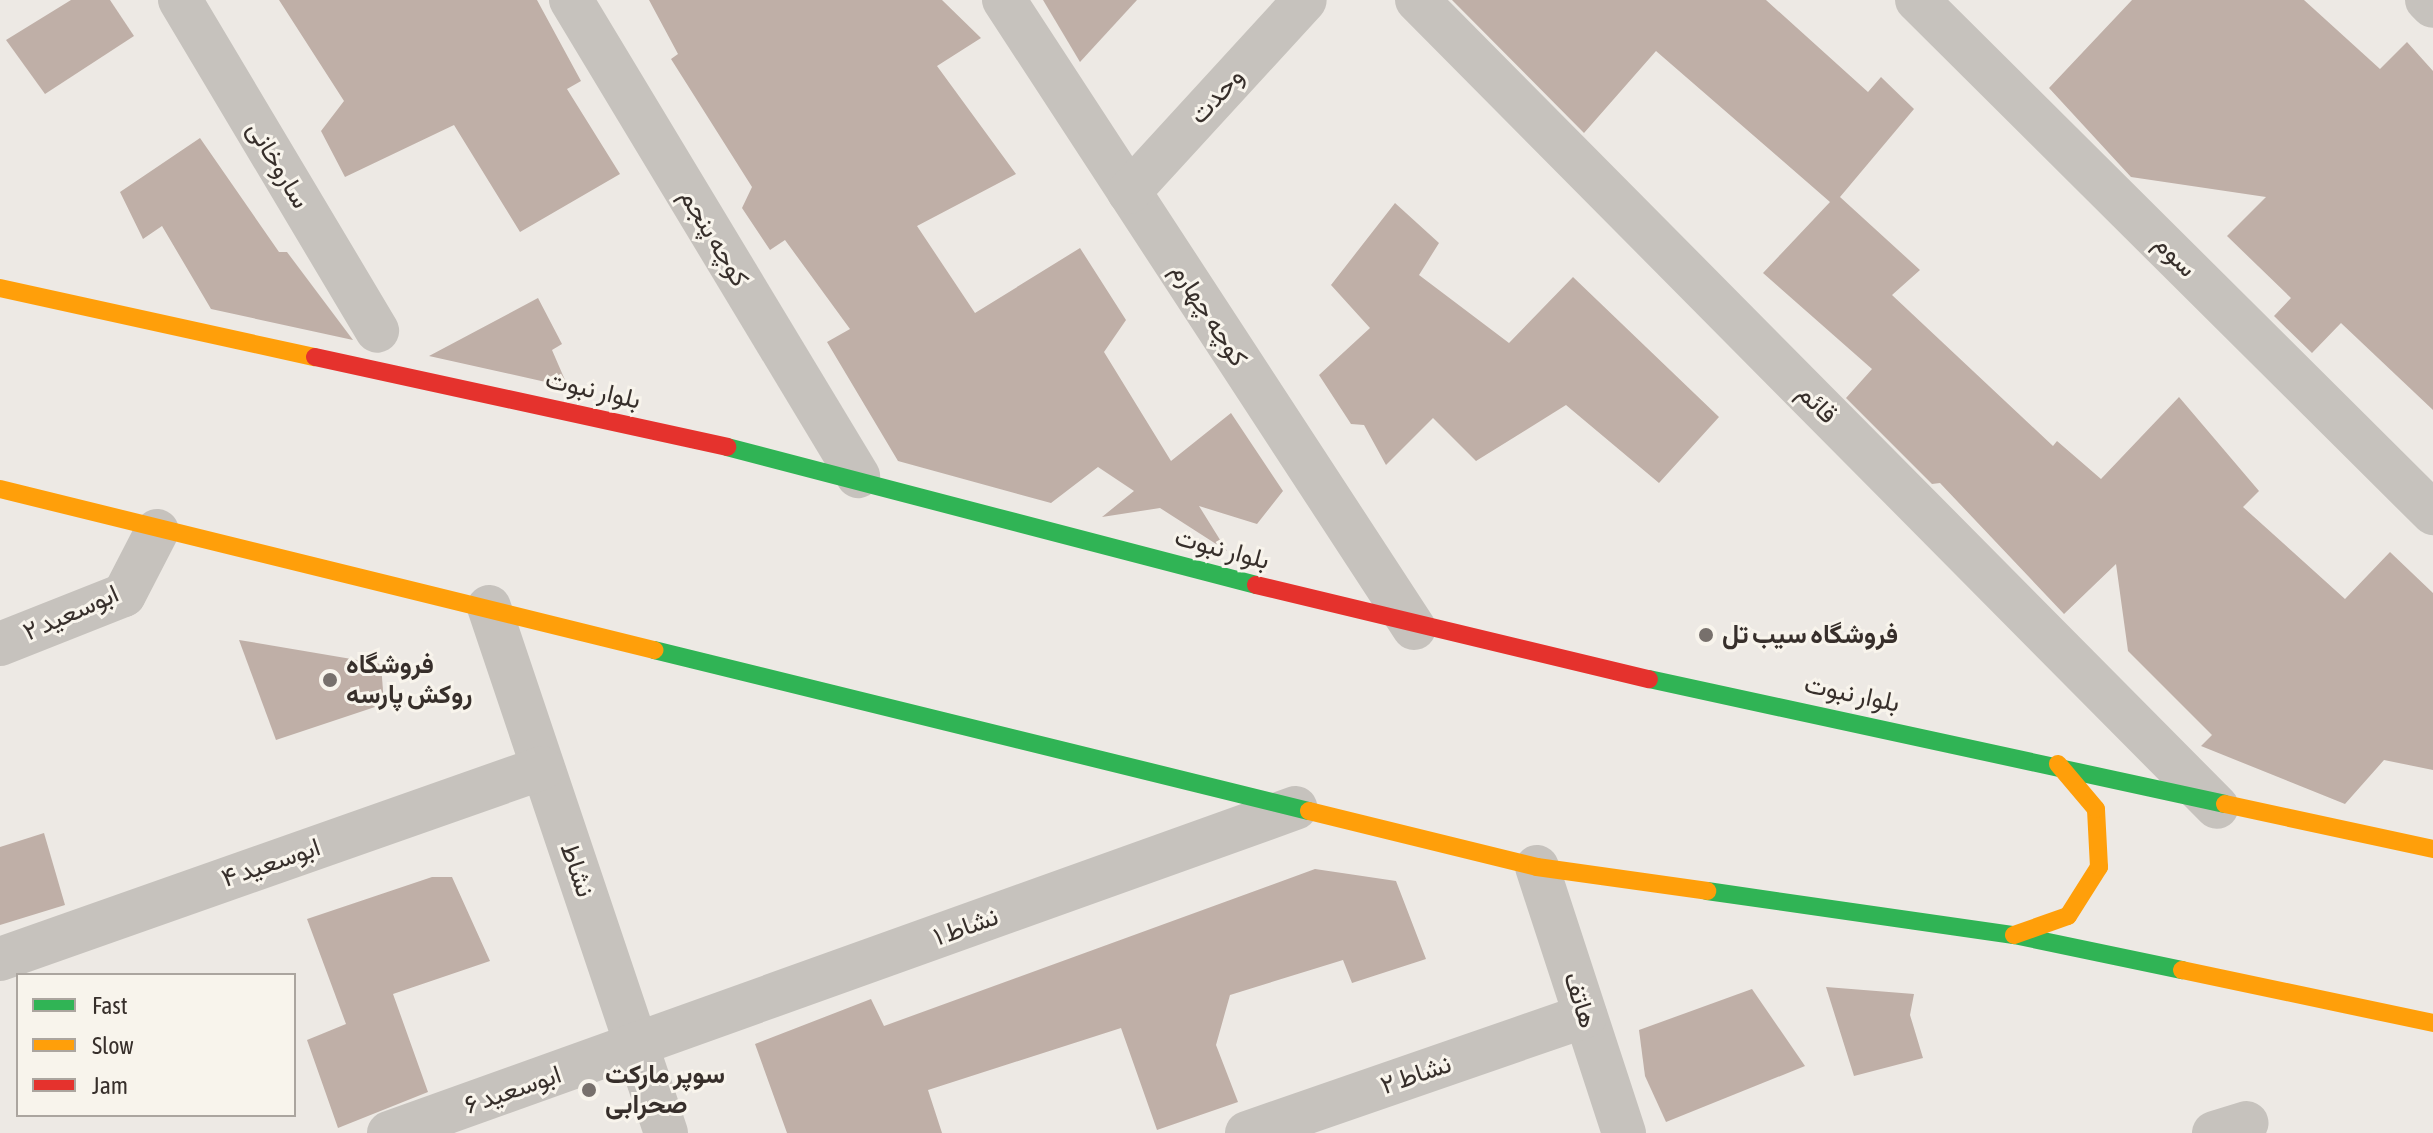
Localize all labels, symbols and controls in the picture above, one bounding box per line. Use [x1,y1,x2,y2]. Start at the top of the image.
street label: وحدت [1183,61,1251,131]
street label: ساروخانی [240,116,316,214]
street label: کوچه پنجم [673,183,755,293]
street label: سوم [2147,228,2203,284]
street label: کوچه چهارم [1164,257,1254,373]
street label: بلوار نبوت [542,364,644,416]
street label: قائم [1791,378,1843,430]
street label: بلوار نبوت [1171,521,1273,577]
street label: ابوسعید ۲ [18,578,124,648]
place label: فروشگاه سیب تل [1722,619,1898,651]
marker: فروشگاه سیب تل [1697,626,1715,644]
place label: فروشگاه روکش پارسه [346,649,472,710]
street label: بلوار نبوت [1801,669,1903,719]
marker: فروشگاه روکش پارسه [321,671,339,689]
street label: ابوسعید ۴ [218,832,324,894]
street label: نشاط [553,839,601,901]
street label: نشاط ۱ [929,901,1003,953]
street label: هاتف [1556,968,1604,1032]
legend [16,973,296,1117]
text: Fast [92,992,128,1019]
text: Slow [92,1032,134,1059]
street label: نشاط ۲ [1377,1048,1455,1102]
street label: ابوسعید ۶ [461,1059,565,1121]
place label: سوپر مارکت صحرابی [605,1059,725,1120]
text: Jam [92,1072,128,1099]
marker: سوپر مارکت صحرابی [580,1081,598,1099]

